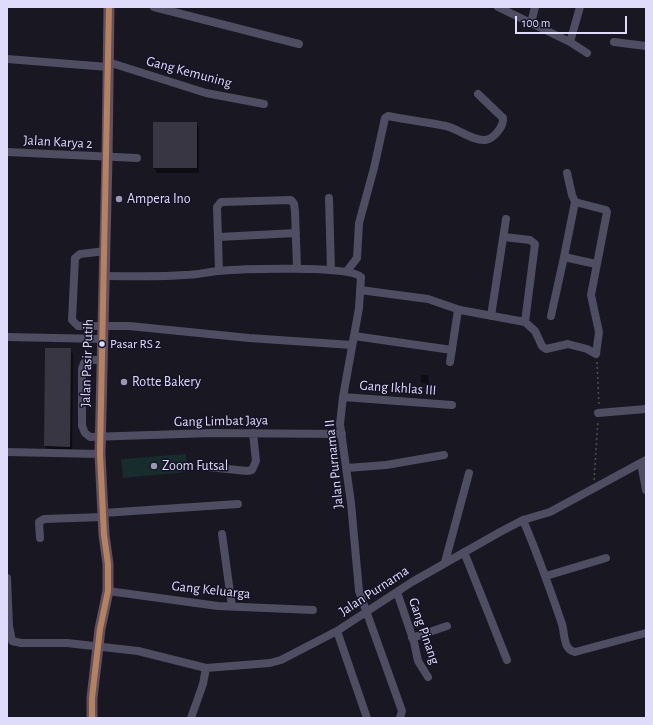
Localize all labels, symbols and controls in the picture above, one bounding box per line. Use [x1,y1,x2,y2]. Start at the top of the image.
scale bar [517,8,629,34]
text: 100 m [522,17,550,29]
street label: Gang Kemuning [145,53,233,91]
street label: Jalan Karya 2 [23,132,93,152]
place label: Ampera Ino [127,191,191,207]
marker: Ampera Ino [114,194,124,204]
street label: Jalan Pasir Putih [77,319,97,407]
place label: Pasar RS 2 [110,336,161,352]
marker: Pasar RS 2 [97,339,107,349]
place label: Rotte Bakery [132,374,201,390]
marker: Rotte Bakery [119,377,129,387]
street label: Gang Ikhlas III [359,377,437,399]
street label: Gang Limbat Jaya [174,412,268,430]
street label: Jalan Purnama II [321,419,347,509]
place label: Zoom Futsal [162,458,228,474]
marker: Zoom Futsal [149,461,159,471]
street label: Jalan Purnama [336,562,412,620]
street label: Gang Keluarga [171,578,251,602]
street label: Gang Pinang [405,596,443,666]

